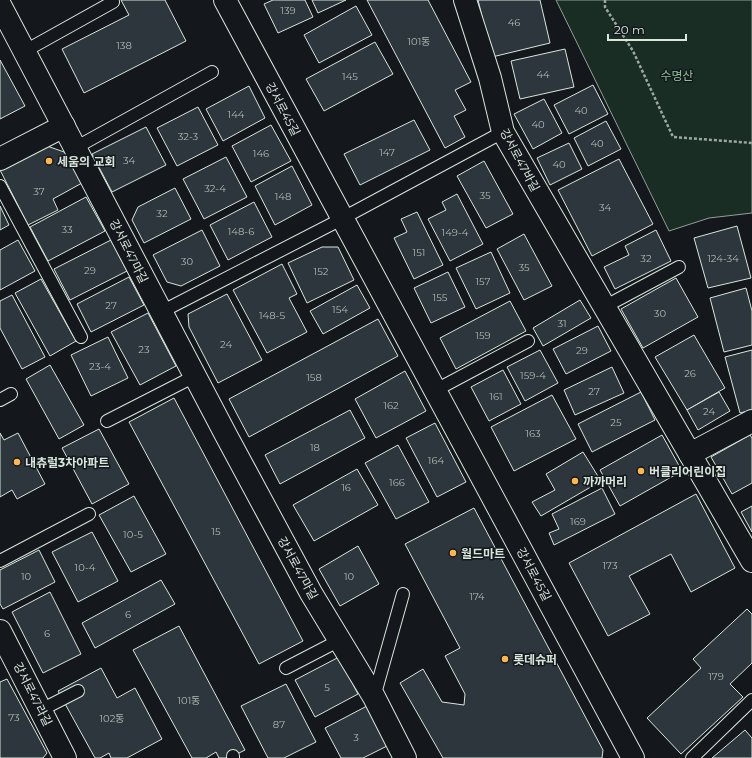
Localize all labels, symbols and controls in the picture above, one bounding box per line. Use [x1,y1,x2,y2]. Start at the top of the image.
house number: 139 [280,4,296,17]
house number: 46 [508,16,520,29]
scale bar [608,16,686,42]
text: 20 m [614,22,645,37]
house number: 101동 [407,35,431,48]
house number: 138 [116,39,132,52]
house number: 44 [536,68,550,81]
park label: 수명산 [660,68,694,83]
house number: 145 [342,70,358,83]
street label: 강서로45길 [263,79,303,139]
house number: 40 [574,104,588,117]
house number: 144 [228,108,245,121]
house number: 40 [531,118,545,131]
street label: 강서로47바길 [497,126,543,194]
house number: 32-3 [178,130,199,143]
house number: 40 [590,137,604,150]
house number: 147 [379,146,395,159]
house number: 146 [253,147,269,160]
place label: 세움의 교회 [57,154,116,169]
house number: 34 [123,154,136,167]
marker: 세움의 교회 [44,156,54,166]
house number: 40 [552,158,566,171]
house number: 32-4 [204,182,226,195]
house number: 37 [33,185,45,198]
house number: 35 [479,189,491,202]
house number: 148 [275,190,291,203]
house number: 34 [599,201,612,214]
house number: 32 [156,207,168,220]
street label: 강서로47마길 [107,217,151,285]
house number: 33 [61,223,73,236]
house number: 148-6 [228,225,254,238]
house number: 149-4 [442,226,469,239]
house number: 151 [413,246,425,259]
house number: 32 [640,252,652,265]
house number: 124-34 [707,252,739,265]
house number: 30 [181,255,194,268]
house number: 35 [518,261,530,274]
house number: 29 [84,264,96,277]
house number: 152 [314,265,329,278]
house number: 157 [475,275,491,288]
house number: 155 [433,291,448,304]
house number: 27 [105,299,117,312]
house number: 154 [332,303,348,316]
house number: 30 [654,307,667,320]
house number: 148-5 [259,309,285,322]
house number: 31 [557,317,567,330]
house number: 159 [475,329,491,342]
house number: 24 [220,338,232,351]
house number: 23 [138,343,150,356]
house number: 29 [576,344,588,357]
house number: 23-4 [89,360,111,373]
house number: 26 [684,367,696,380]
house number: 159-4 [520,369,546,382]
house number: 158 [306,371,322,384]
house number: 27 [588,385,600,398]
house number: 161 [489,390,503,403]
house number: 162 [383,399,399,412]
house number: 24 [703,405,715,418]
house number: 25 [610,416,622,429]
house number: 163 [525,427,541,440]
house number: 18 [310,441,320,454]
house number: 164 [428,454,445,467]
place label: 내츄럴3차아파트 [25,455,109,470]
marker: 내츄럴3차아파트 [12,457,22,467]
place label: 버클리어린이집 [649,464,726,479]
marker: 버클리어린이집 [636,466,646,476]
place label: 까까머리 [583,474,627,489]
house number: 166 [389,476,405,489]
marker: 까까머리 [570,476,580,486]
house number: 16 [341,481,351,494]
house number: 169 [570,515,586,528]
house number: 15 [211,525,221,538]
house number: 10-5 [123,528,143,541]
street label: 강서로47마길 [275,534,321,602]
street label: 강서로45길 [514,544,554,604]
place label: 월드마트 [461,546,505,561]
marker: 월드마트 [448,548,458,558]
house number: 173 [602,559,618,572]
house number: 10-4 [75,561,96,574]
house number: 10 [21,570,31,583]
house number: 10 [344,570,354,583]
house number: 174 [469,590,485,603]
house number: 6 [125,608,131,621]
house number: 6 [44,627,50,640]
place label: 롯데슈퍼 [513,652,557,667]
marker: 롯데슈퍼 [500,654,510,664]
street label: 강서로47라길 [11,660,55,728]
house number: 179 [708,670,724,683]
house number: 5 [324,681,330,694]
house number: 101동 [177,694,201,707]
house number: 73 [8,711,20,724]
house number: 102동 [99,712,125,725]
house number: 87 [273,718,285,731]
house number: 3 [353,731,359,744]

